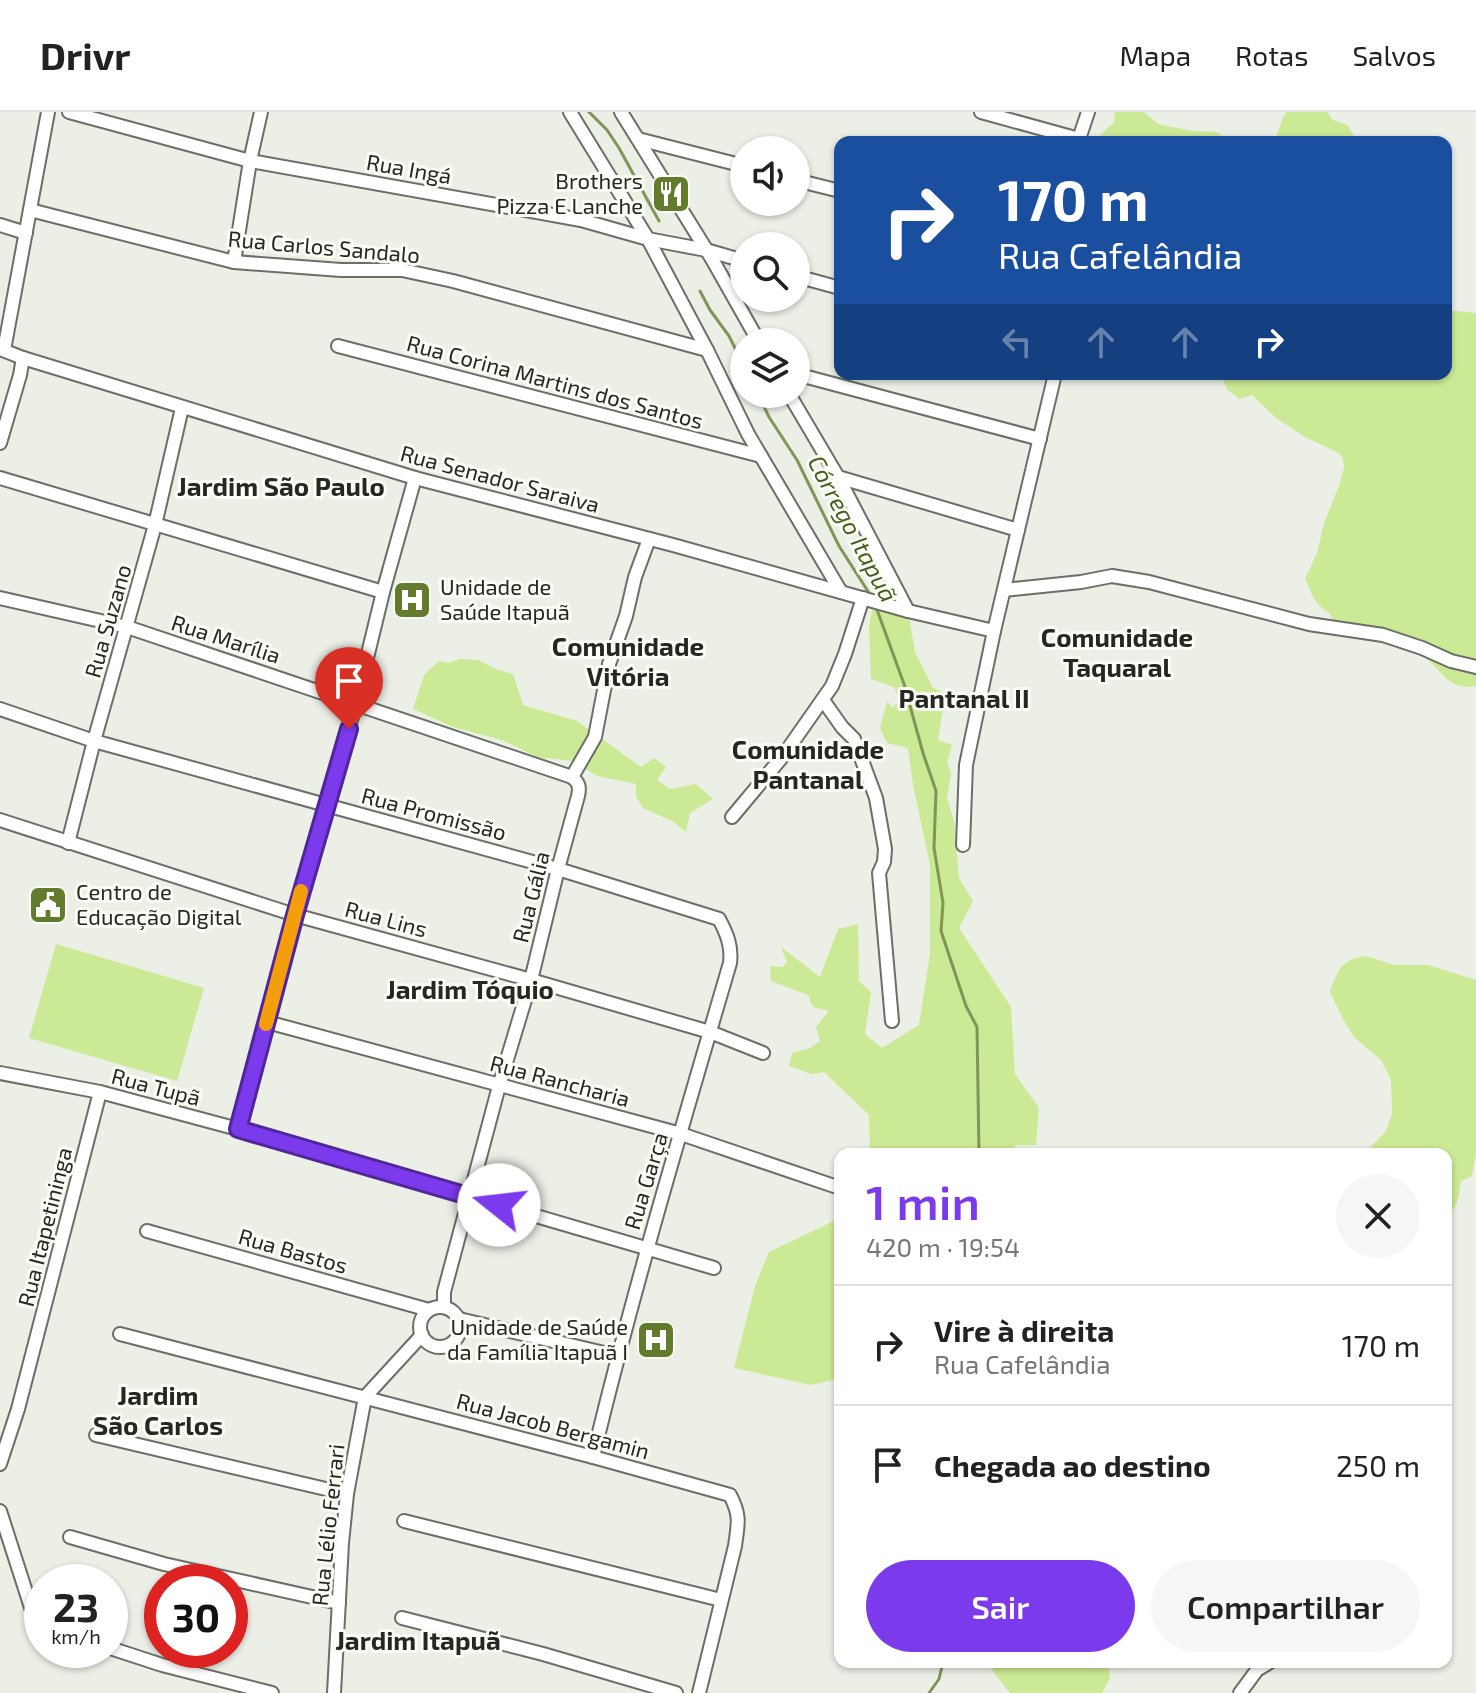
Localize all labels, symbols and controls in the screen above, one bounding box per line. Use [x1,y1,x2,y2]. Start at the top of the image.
text: Drivr [40,32,130,78]
text: Mapa [1120,38,1191,72]
text: Rotas [1235,38,1308,72]
text: Salvos [1352,38,1436,72]
map controls [730,136,810,408]
button: sound [730,136,810,216]
street label: Rua Ingá [365,148,454,188]
text: 170 m [998,165,1149,232]
place label: Brothers Pizza E Lanche [496,167,643,218]
icon: right [866,168,970,272]
restaurant icon: Brothers Pizza E Lanche [650,173,692,215]
street label: Rua Carlos Sandalo [227,225,421,267]
button: search [730,232,810,312]
text: Rua Cafelândia [998,233,1242,276]
icon: left [995,320,1039,364]
icon: ahead [1079,320,1123,364]
icon: ahead [1163,320,1207,364]
icon: right [1247,320,1291,364]
button: layers [730,328,810,408]
street label: Rua Corina Martins dos Santos [404,329,706,433]
street label: Rua Senador Saraiva [398,439,603,517]
water label: Córrego Itapuã [803,450,904,606]
district label: Jardim São Paulo [177,470,385,501]
street label: Rua Suzano [78,561,136,680]
place label: Unidade de Saúde Itapuã [440,573,570,624]
hospital icon: Unidade de Saúde Itapuã [391,579,433,621]
street label: Rua Marília [169,608,284,668]
district label: Comunidade Taquaral [1041,621,1193,682]
district label: Comunidade Vitória [552,630,704,691]
pin [315,647,383,729]
icon: arrive [327,659,371,703]
district label: Pantanal II [898,682,1030,713]
district label: Comunidade Pantanal [732,733,884,794]
street label: Rua Promissão [359,781,509,845]
street label: Rua Gália [506,848,554,945]
place label: Centro de Educação Digital [76,878,242,931]
public building icon: Centro de Educação Digital [27,884,69,926]
street label: Rua Lins [342,895,430,941]
district label: Jardim Tóquio [386,973,554,1004]
street label: Rua Rancharia [488,1049,633,1111]
street label: Rua Tupã [109,1062,203,1110]
street label: Rua Garça [618,1129,674,1233]
street label: Rua Itapetininga [12,1145,76,1309]
position arrow [457,1163,541,1247]
text: 1 min [866,1172,980,1230]
button: close [1336,1174,1420,1258]
street label: Rua Bastos [236,1222,351,1278]
text: 420 m · 19:54 [866,1231,1020,1262]
text: Vire à direita [934,1312,1114,1348]
place label: Unidade de Saúde da Família Itapuã I [447,1313,628,1364]
hospital icon: Unidade de Saúde da Família Itapuã I [635,1319,677,1361]
icon: right [866,1323,910,1367]
text: 170 m [1342,1327,1420,1363]
text: Rua Cafelândia [934,1348,1110,1379]
district label: Jardim São Carlos [93,1379,223,1440]
street label: Rua Jacob Bergamin [454,1387,653,1463]
street label: Rua Lélio Ferrari [306,1443,348,1607]
icon: arrive [866,1443,910,1487]
text: Chegada ao destino [934,1447,1211,1483]
text: 250 m [1336,1447,1420,1483]
button: Sair [866,1560,1135,1652]
button: Compartilhar [1151,1560,1420,1652]
speed limit sign: 30 [144,1564,248,1668]
text: 23 [53,1582,99,1630]
text: km/h [51,1624,101,1648]
district label: Jardim Itapuã [335,1624,501,1655]

